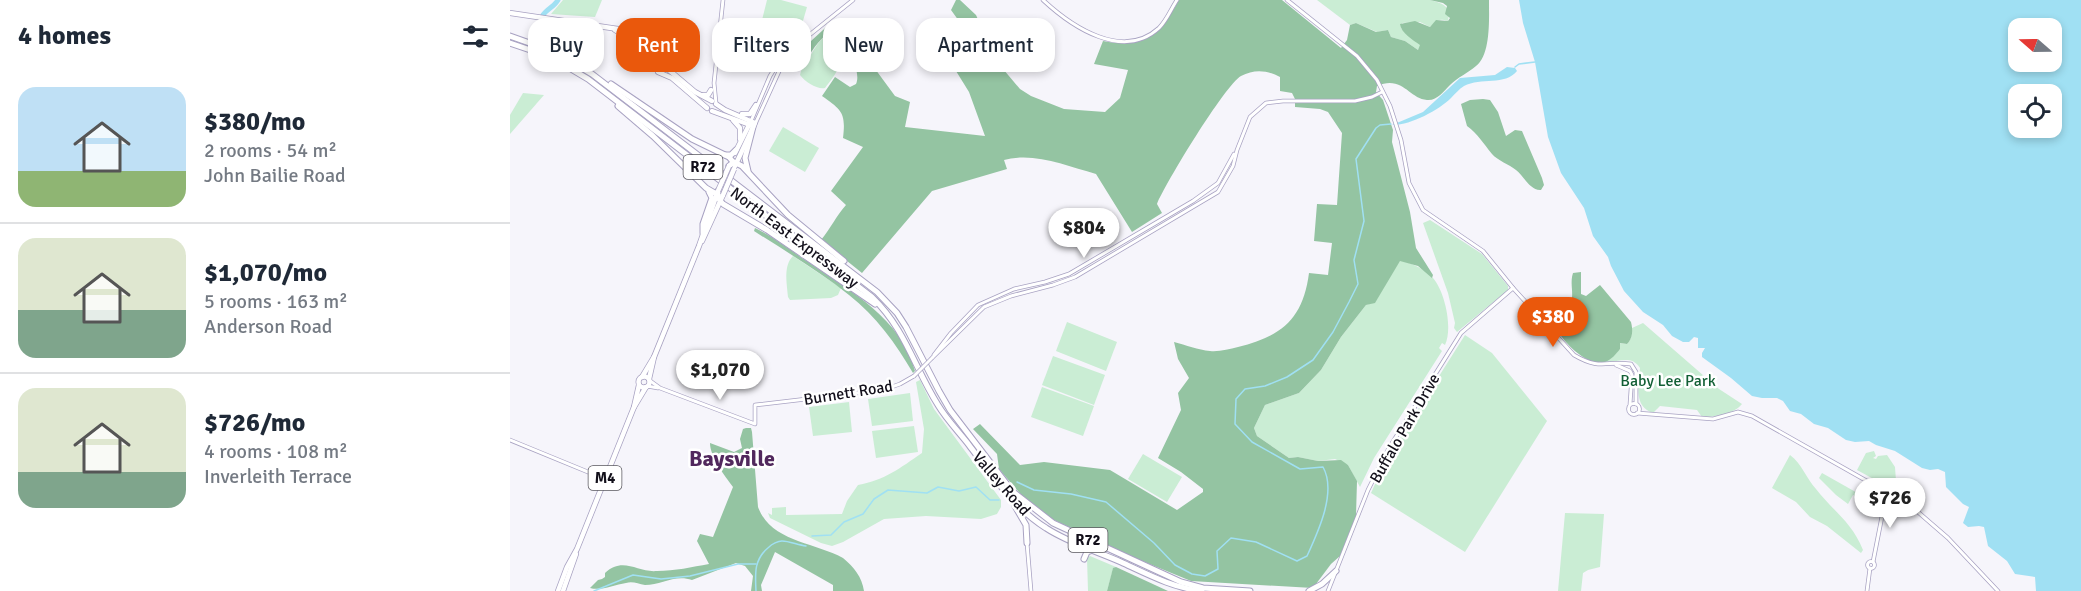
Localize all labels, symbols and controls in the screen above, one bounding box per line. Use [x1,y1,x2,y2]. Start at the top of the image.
chip: Buy [528,18,604,72]
chip: Rent [616,18,700,72]
chip: Filters [712,18,811,72]
chip: New [823,18,904,72]
chip: Apartment [916,18,1055,72]
north arrow [2008,18,2062,72]
map controls [2008,18,2062,138]
text: 4 homes [18,20,111,52]
icon: filters [459,20,492,53]
button: locate [2008,84,2062,138]
text: $380/mo [204,106,305,138]
icon: home [66,111,138,183]
text: 2 rooms · 54 m² [204,138,337,163]
road number: R72 [684,155,722,179]
text: John Bailie Road [204,163,346,188]
street label: North East Expressway [726,183,863,293]
pin: $804 [1048,208,1120,259]
text: $804 [1062,215,1106,240]
text: $1,070/mo [204,257,327,289]
icon: home [66,262,138,334]
text: 5 rooms · 163 m² [204,289,348,314]
pin: $380 [1517,297,1589,348]
text: $380 [1531,304,1575,329]
text: Anderson Road [204,314,332,339]
pin: $1,070 [671,350,769,401]
text: $1,070 [690,357,750,382]
street label: Buffalo Park Drive [1365,370,1444,487]
park label: Baby Lee Park [1620,371,1716,391]
street label: Burnett Road [802,376,894,410]
text: $726/mo [204,407,305,439]
icon: home [66,412,138,484]
text: 4 rooms · 108 m² [204,439,348,464]
district label: Baysville [689,445,775,472]
street label: Valley Road [968,447,1035,520]
text: Inverleith Terrace [204,464,352,489]
road number: M4 [588,466,622,490]
pin: $726 [1854,478,1926,529]
text: $726 [1868,485,1912,510]
road number: R72 [1068,528,1108,552]

